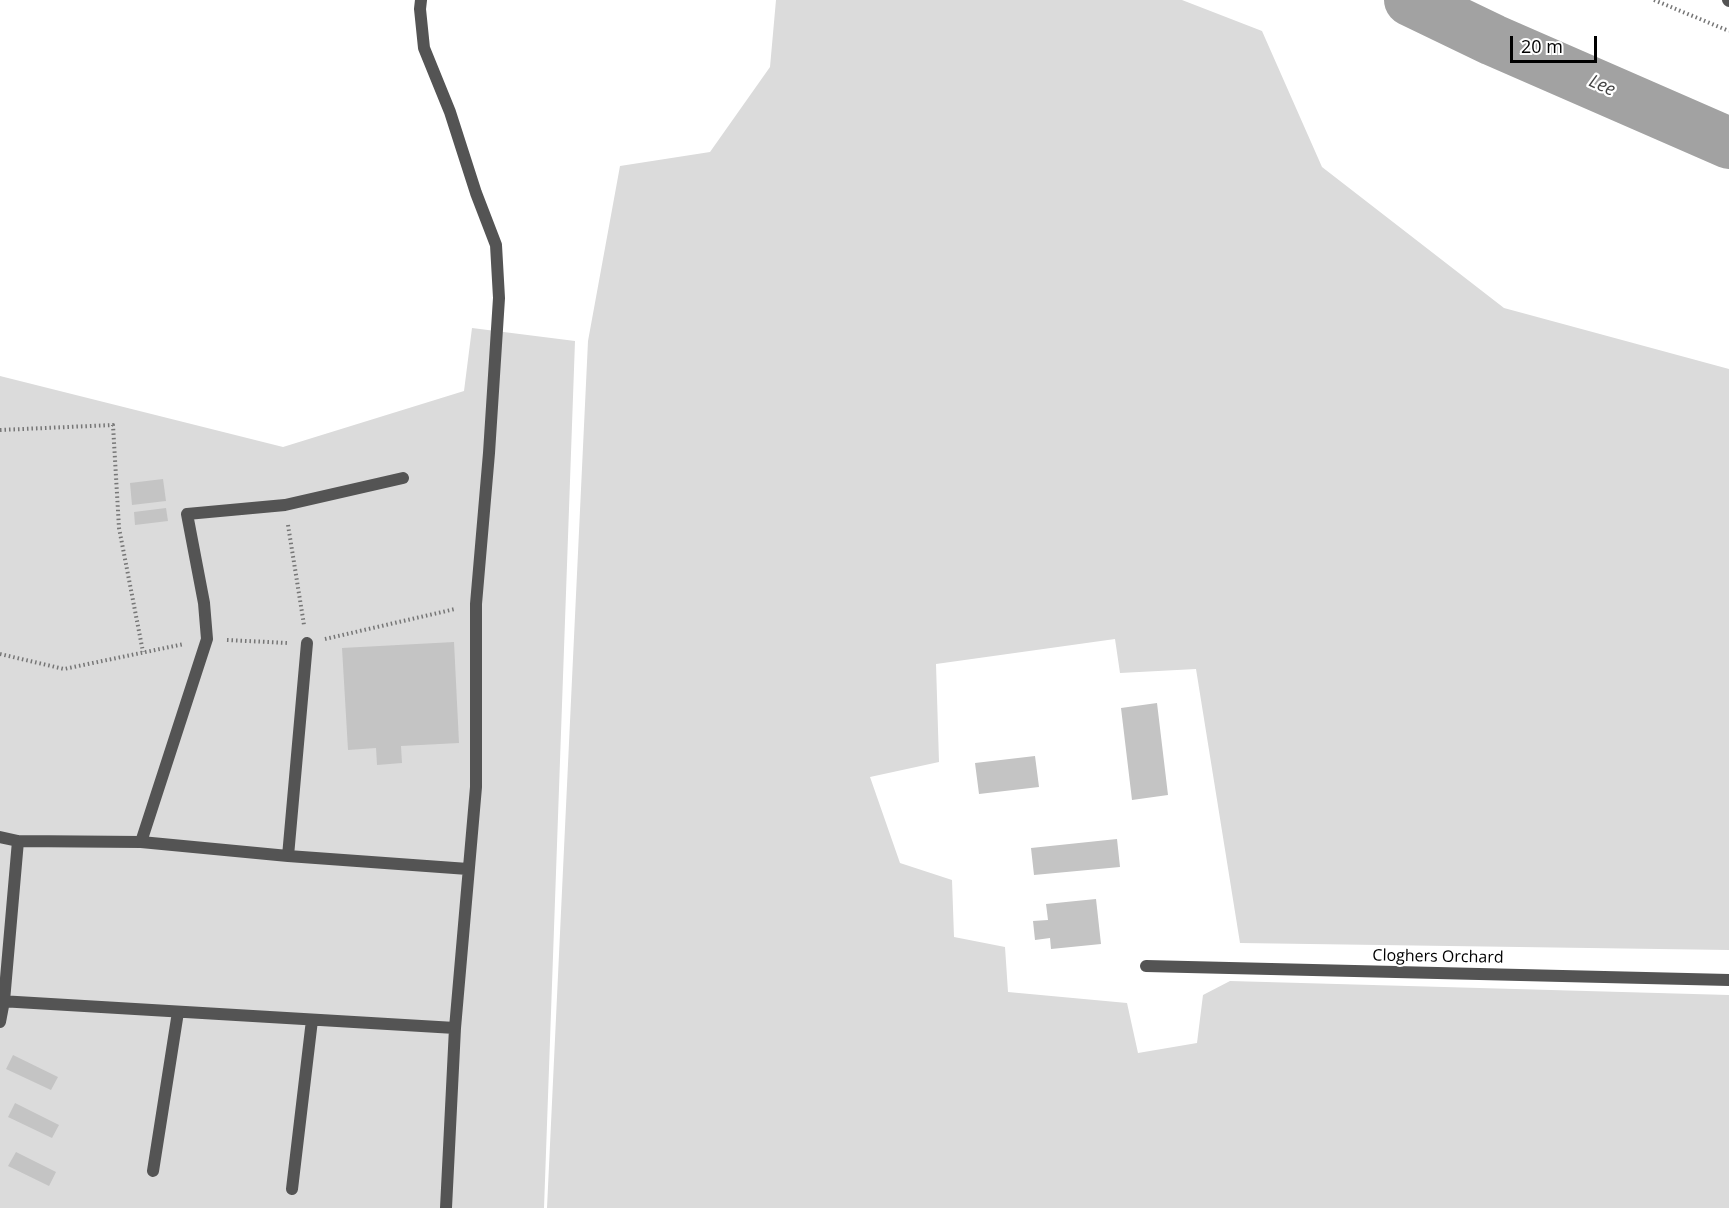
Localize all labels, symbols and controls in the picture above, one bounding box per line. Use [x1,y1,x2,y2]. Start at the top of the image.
scale bar [1513,24,1600,62]
text: 20 m [1521,34,1563,58]
water label: Lee [1585,71,1619,101]
street label: Cloghers Orchard [1372,946,1504,968]

